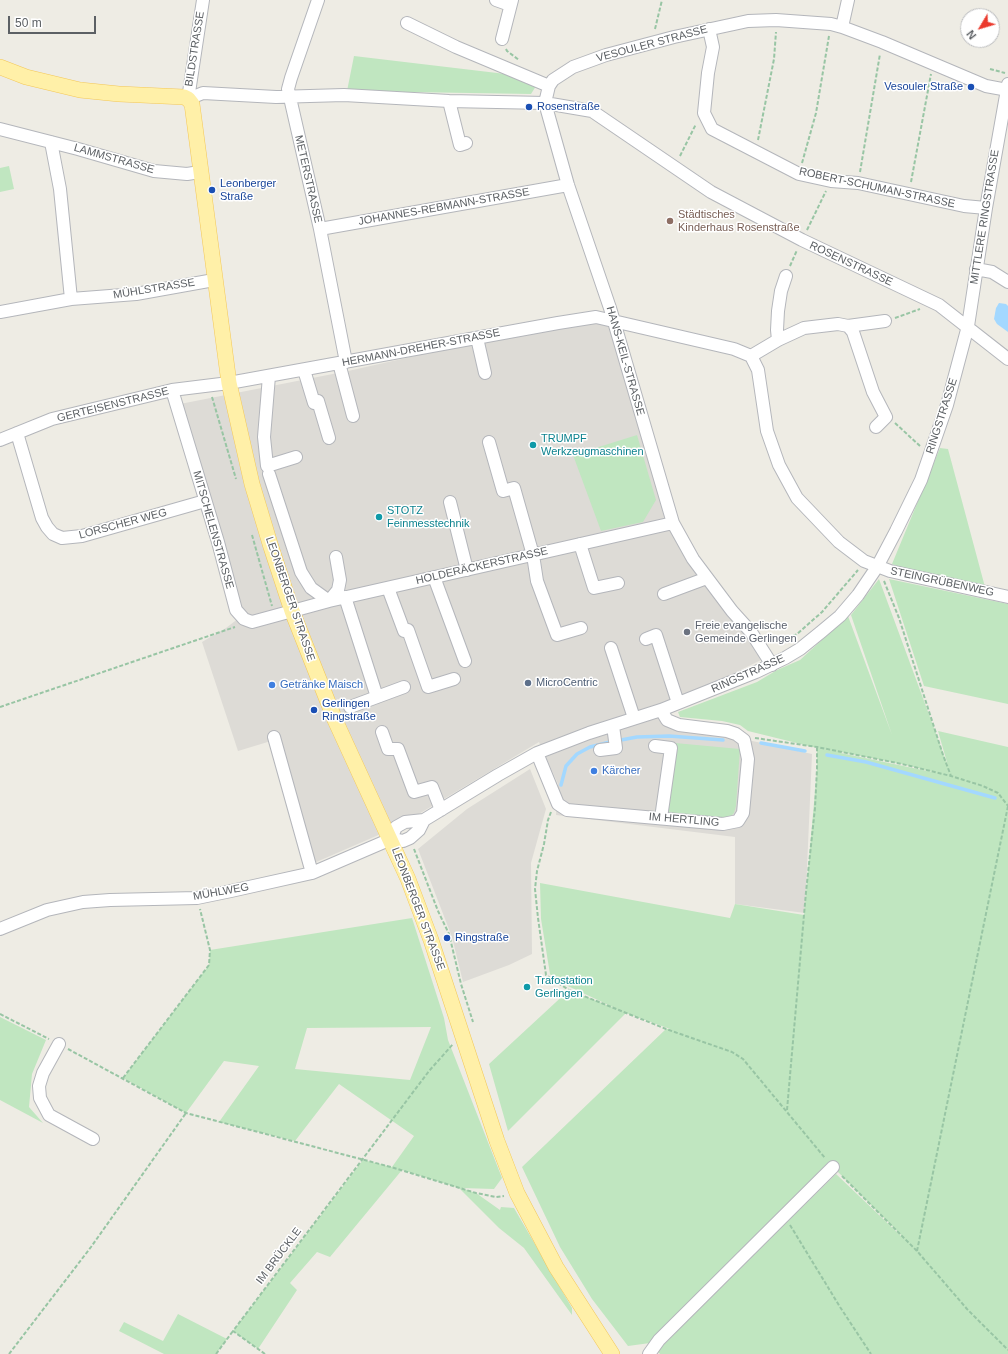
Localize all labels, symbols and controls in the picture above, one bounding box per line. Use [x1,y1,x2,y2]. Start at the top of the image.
scale bar [10,8,98,34]
north arrow [960,8,1000,48]
street label: BILDSTRASSE [183,11,207,87]
text: 50 m [15,16,42,30]
street label: VESOULER STRASSE [595,23,709,65]
text: N [964,28,979,42]
place label: Vesouler Straße [884,80,963,94]
marker: Vesouler Straße [966,82,976,92]
place label: Rosenstraße [537,100,600,114]
marker: Rosenstraße [524,102,534,112]
street label: METERSTRASSE [291,134,325,224]
street label: LAMMSTRASSE [72,141,156,177]
street label: MITTLERE RINGSTRASSE [968,149,1002,285]
street label: ROBERT-SCHUMAN-STRASSE [798,165,956,211]
place label: Leonberger Straße [220,177,276,203]
marker: Leonberger Straße [207,185,217,195]
street label: JOHANNES-REBMANN-STRASSE [357,185,531,229]
place label: Städtisches Kinderhaus Rosenstraße [678,208,800,234]
marker: Städtisches Kinderhaus Rosenstraße [665,216,675,226]
street label: ROSENSTRASSE [807,239,895,289]
street label: MÜHLSTRASSE [112,276,196,302]
street label: HANS-KEIL-STRASSE [603,305,647,417]
street label: HERMANN-DREHER-STRASSE [341,326,501,370]
street label: RINGSTRASSE [924,376,960,456]
street label: GERTEISENSTRASSE [56,385,170,425]
place label: TRUMPF Werkzeugmaschinen [541,432,644,458]
marker: TRUMPF Werkzeugmaschinen [528,440,538,450]
street label: MITSCHELENSTRASSE [190,469,236,591]
place label: STOTZ Feinmesstechnik [387,504,470,530]
street label: LORSCHER WEG [78,506,168,542]
marker: STOTZ Feinmesstechnik [374,512,384,522]
street label: LEONBERGER STRASSE [262,535,318,663]
street label: HOLDERÄCKERSTRASSE [415,544,549,588]
street label: STEINGRÜBENWEG [889,565,995,599]
place label: Freie evangelische Gemeinde Gerlingen [695,619,797,645]
marker: Freie evangelische Gemeinde Gerlingen [682,627,692,637]
street label: RINGSTRASSE [709,652,787,696]
place label: MicroCentric [536,676,598,690]
place label: Getränke Maisch [280,678,363,692]
marker: MicroCentric [523,678,533,688]
marker: Getränke Maisch [267,680,277,690]
place label: Gerlingen Ringstraße [322,697,376,723]
marker: Gerlingen Ringstraße [309,705,319,715]
place label: Kärcher [602,764,641,778]
marker: Kärcher [589,766,599,776]
street label: IM HERTLING [648,810,720,830]
street label: LEONBERGER STRASSE [388,846,448,972]
street label: MÜHLWEG [192,881,250,903]
place label: Ringstraße [455,931,509,945]
marker: Ringstraße [442,933,452,943]
place label: Trafostation Gerlingen [535,974,593,1000]
marker: Trafostation Gerlingen [522,982,532,992]
street label: IM BRÜCKLE [253,1225,305,1287]

